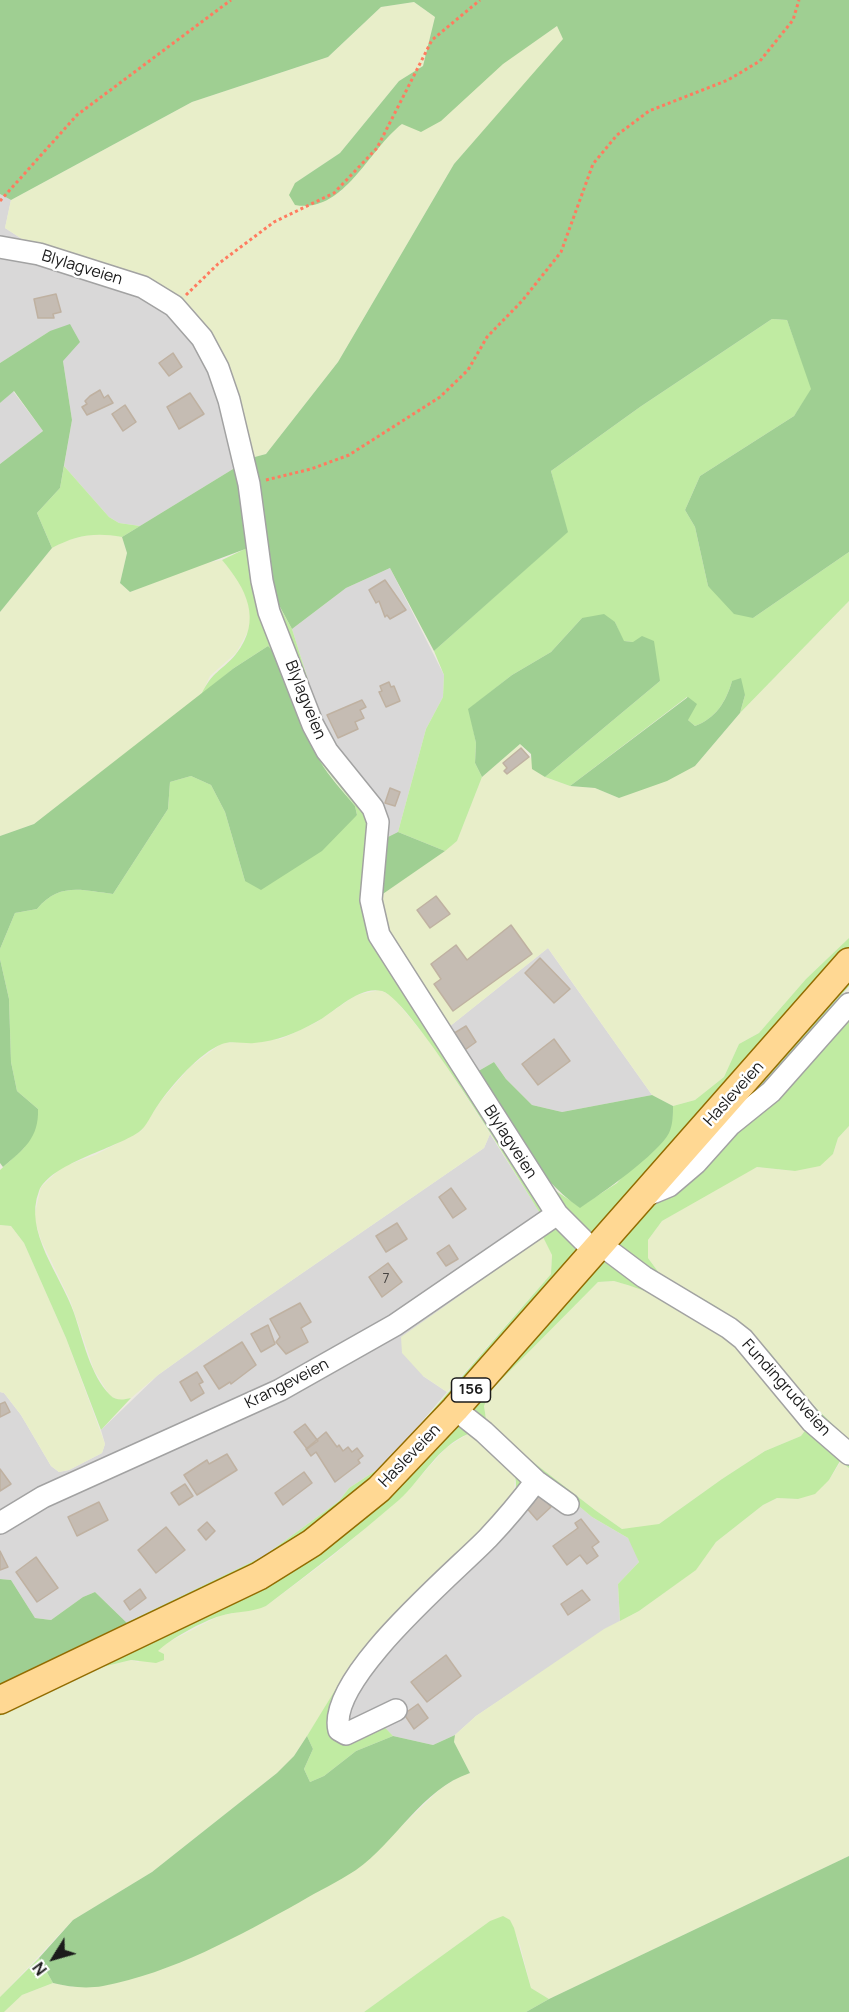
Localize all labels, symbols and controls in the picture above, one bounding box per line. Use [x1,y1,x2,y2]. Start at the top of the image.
street label: Blylagveien [39,247,125,289]
street label: Blylagveien [280,658,330,742]
street label: Hasleveien [700,1058,768,1130]
street label: Blylagveien [479,1102,541,1182]
house number: 7 [382,1271,390,1287]
street label: Fundingrudveien [738,1336,834,1440]
street label: Krangeveien [242,1355,332,1413]
road number: 156 [452,1378,490,1402]
street label: Hasleveien [375,1420,445,1492]
north arrow [24,1928,84,1988]
text: N [27,1958,52,1980]

